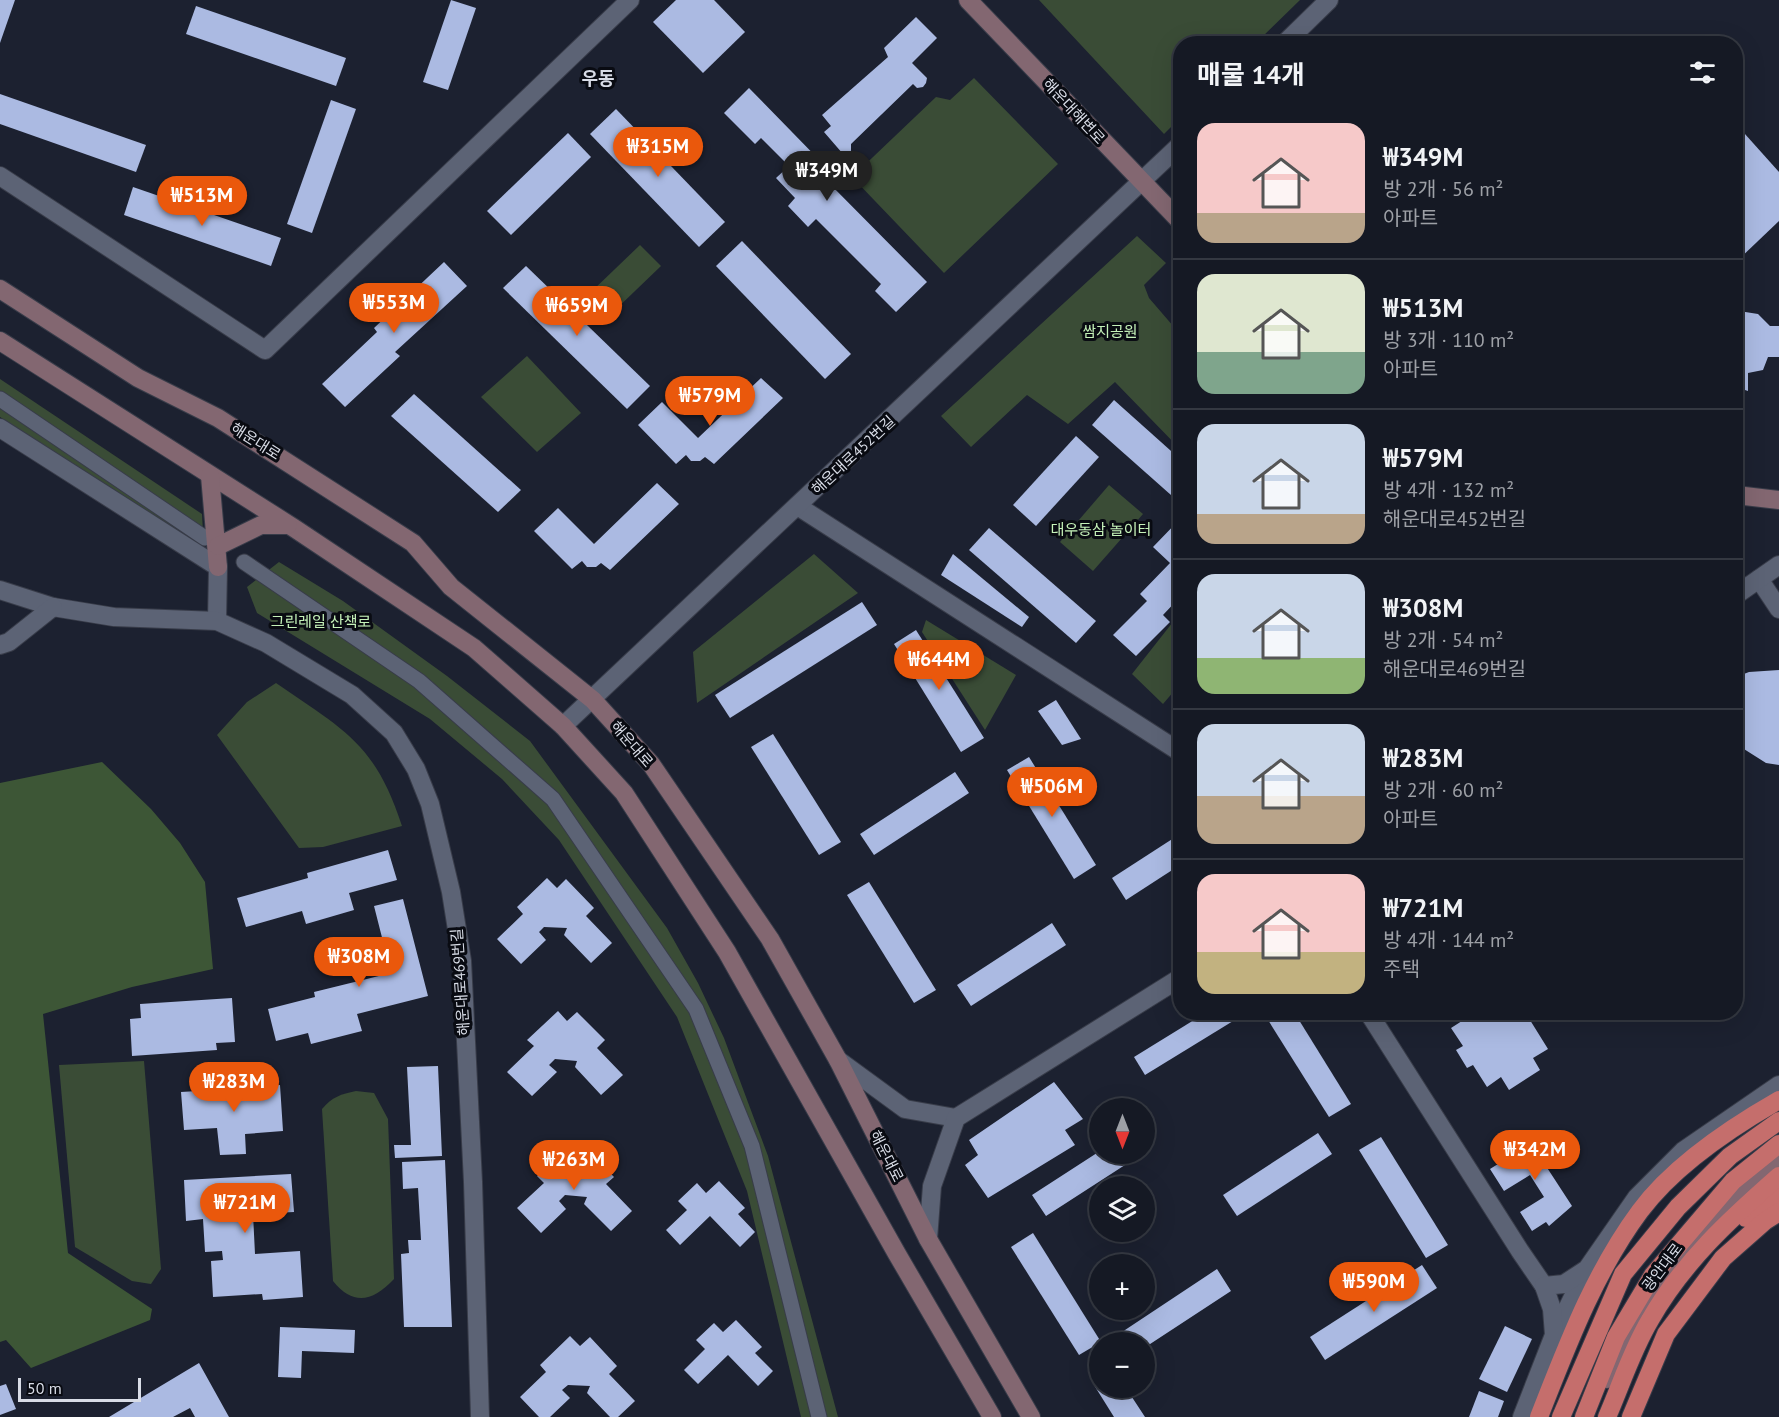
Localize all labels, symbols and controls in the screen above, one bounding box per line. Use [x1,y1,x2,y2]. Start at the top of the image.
icon: filters [1686,56,1719,89]
text: 매물 14개 [1197,58,1305,91]
district label: 우동 [581,67,615,90]
street label: 해운대해변로 [1039,74,1109,148]
pin: ₩315M [616,127,700,178]
text: ₩315M [627,133,689,159]
text: ₩349M [1383,140,1463,173]
icon: home [1245,147,1317,219]
pin: ₩349M [785,151,869,202]
text: ₩349M [796,157,858,183]
pin: ₩513M [160,176,244,227]
text: 방 2개 · 56 m² [1383,176,1503,202]
text: ₩513M [171,182,233,208]
text: 아파트 [1383,205,1438,231]
pin: ₩553M [352,283,436,334]
pin: ₩659M [535,286,619,337]
text: ₩553M [363,289,425,315]
text: ₩513M [1383,291,1463,324]
text: ₩659M [546,292,608,318]
icon: home [1245,298,1317,370]
park label: 쌈지공원 [1082,322,1138,341]
text: 방 3개 · 110 m² [1383,327,1514,353]
text: 아파트 [1383,356,1438,382]
pin: ₩579M [668,376,752,427]
text: ₩579M [679,382,741,408]
street label: 해운대로452번길 [807,411,899,499]
street label: 해운대로 [228,418,284,464]
text: ₩579M [1383,441,1463,474]
icon: home [1245,448,1317,520]
text: 방 4개 · 132 m² [1383,477,1514,503]
text: 해운대로452번길 [1383,506,1526,532]
park label: 대우동삼 놀이터 [1051,520,1151,539]
text: ₩308M [1383,591,1463,624]
icon: home [1245,598,1317,670]
park label: 그린레일 산책로 [271,612,371,631]
text: 방 2개 · 54 m² [1383,627,1503,653]
pin: ₩644M [897,640,981,691]
text: ₩644M [908,646,970,672]
text: 해운대로469번길 [1383,656,1526,682]
street label: 해운대로 [607,717,657,771]
text: ₩283M [1383,741,1463,774]
icon: home [1245,748,1317,820]
pin: ₩506M [1010,767,1094,818]
text: ₩506M [1021,773,1083,799]
text: 방 2개 · 60 m² [1383,777,1503,803]
text: 아파트 [1383,806,1438,832]
text: ₩721M [1383,891,1463,924]
icon: home [1245,898,1317,970]
text: 방 4개 · 144 m² [1383,927,1514,953]
street label: 해운대로469번길 [447,928,473,1036]
pin: ₩308M [317,937,401,988]
text: ₩308M [328,943,390,969]
text: 주택 [1383,956,1420,982]
pin: ₩283M [192,1062,276,1113]
text: ₩283M [203,1068,265,1094]
north arrow [1089,1098,1155,1164]
map controls [1089,1098,1155,1398]
street label: 해운대로 [866,1127,908,1185]
pin: ₩342M [1493,1130,1577,1181]
text: ₩342M [1504,1136,1566,1162]
pin: ₩263M [532,1140,616,1191]
text: ₩263M [543,1146,605,1172]
button: layers [1089,1176,1155,1242]
pin: ₩721M [203,1183,287,1234]
text: ₩721M [214,1189,276,1215]
street label: 광안대로 [1638,1239,1686,1295]
button: + [1089,1254,1155,1320]
pin: ₩590M [1332,1262,1416,1313]
text: ₩590M [1343,1268,1405,1294]
button: − [1089,1332,1155,1398]
scale bar [18,1375,141,1402]
text: 50 m [27,1378,62,1398]

